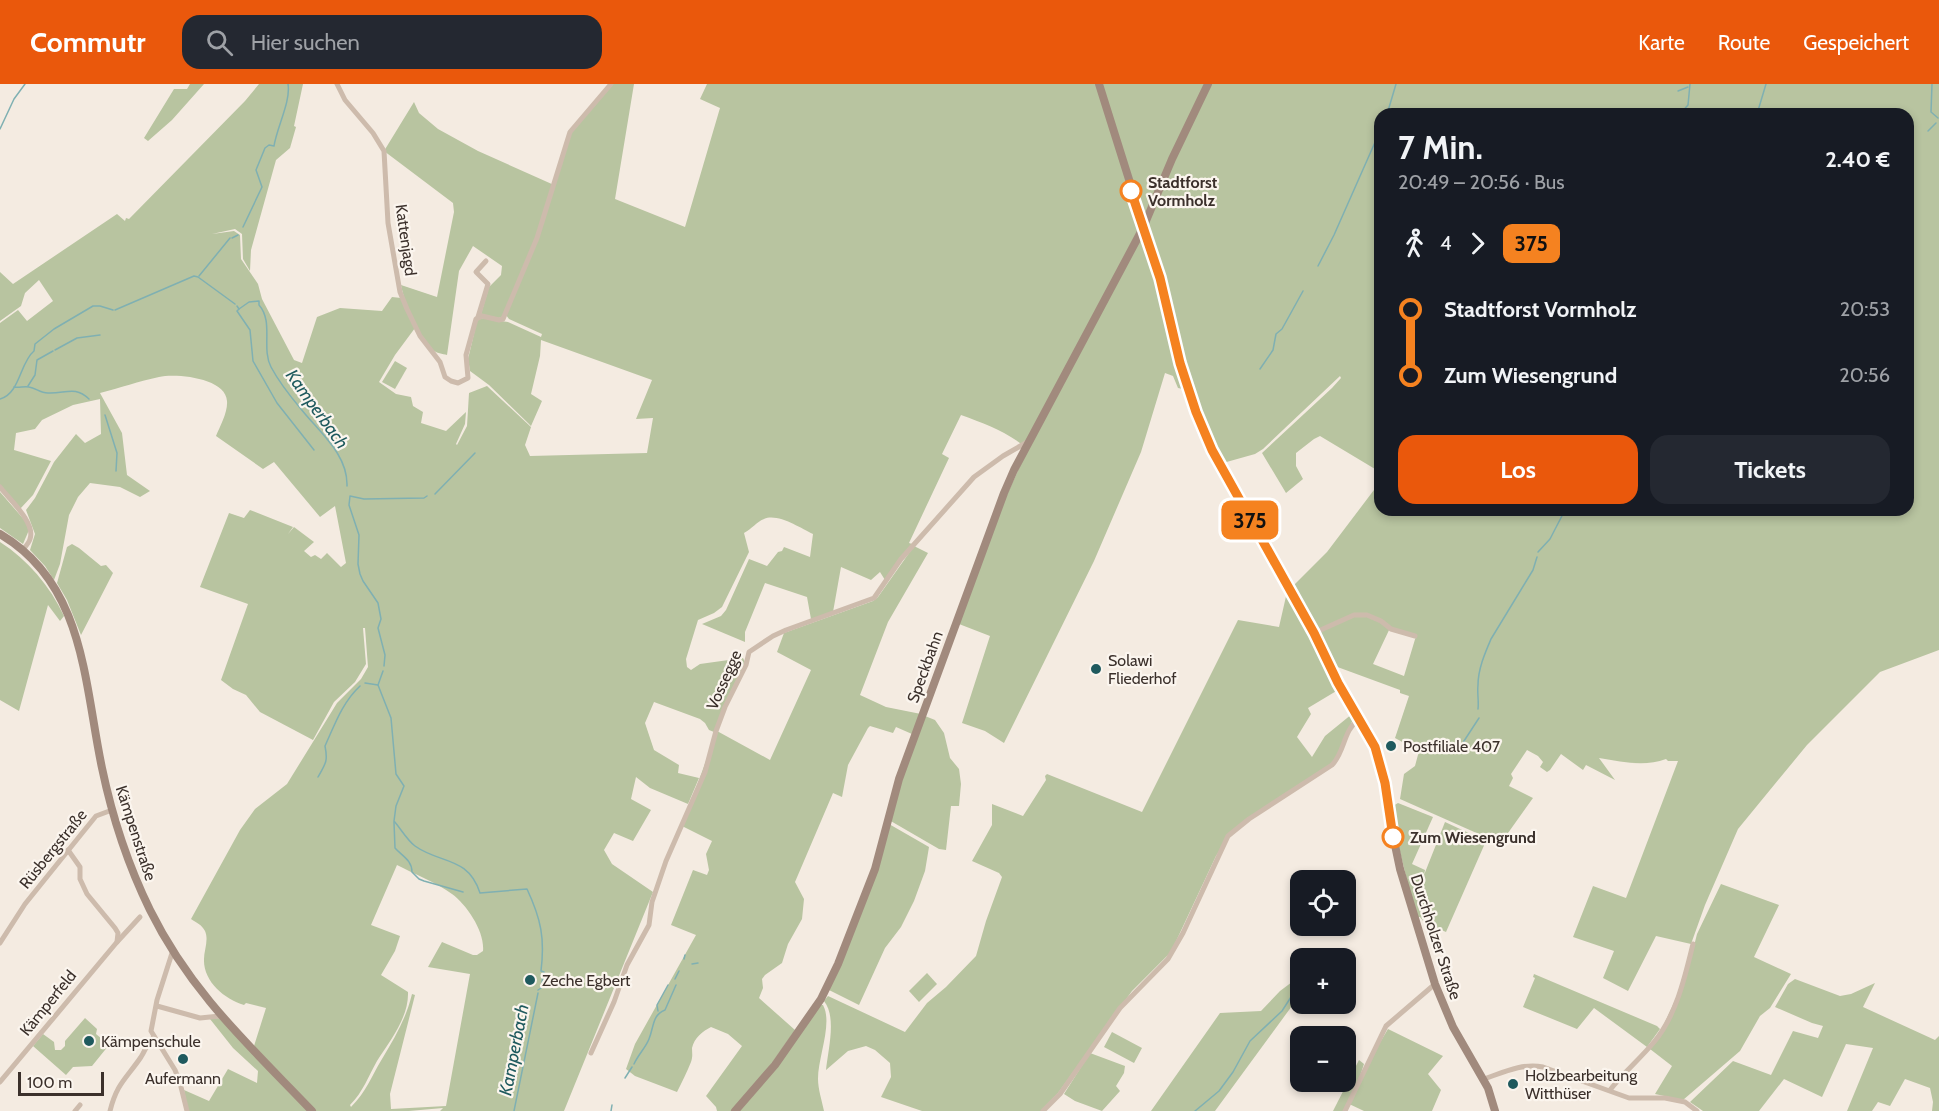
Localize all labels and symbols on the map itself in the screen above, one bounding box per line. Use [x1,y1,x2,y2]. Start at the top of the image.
place label: Stadtforst Vormholz [1148,173,1218,210]
marker: Stadtforst Vormholz [1120,180,1142,202]
street label: Kattenjagd [392,203,420,277]
water label: Kamperbach [281,365,353,453]
line badge: 375 [1216,500,1284,540]
street label: Speckbahn [903,628,947,705]
street label: Vossegge [702,647,746,713]
place label: Solawi Fliederhof [1108,651,1177,688]
marker: Solawi Fliederhof [1089,662,1103,676]
place label: Postfiliale 407 [1403,737,1500,756]
marker: Postfiliale 407 [1384,739,1398,753]
street label: Kämpenstraße [112,783,160,883]
street label: Rüsbergstraße [15,806,91,892]
marker: Zum Wiesengrund [1382,826,1404,848]
place label: Zum Wiesengrund [1410,828,1536,847]
street label: Durchholzer Straße [1407,872,1465,1002]
street label: Kämperfeld [16,966,80,1040]
place label: Zeche Egbert [542,971,631,990]
marker: Zeche Egbert [523,973,537,987]
water label: Kamperbach [494,1002,534,1098]
place label: Kämpenschule [101,1032,201,1051]
marker: Kämpenschule [82,1034,96,1048]
marker: Aufermann [176,1052,190,1066]
place label: Holzbearbeitung Witthüser [1525,1066,1638,1103]
scale bar [18,1069,104,1096]
place label: Aufermann [145,1069,221,1088]
marker: Holzbearbeitung Witthüser [1506,1077,1520,1091]

